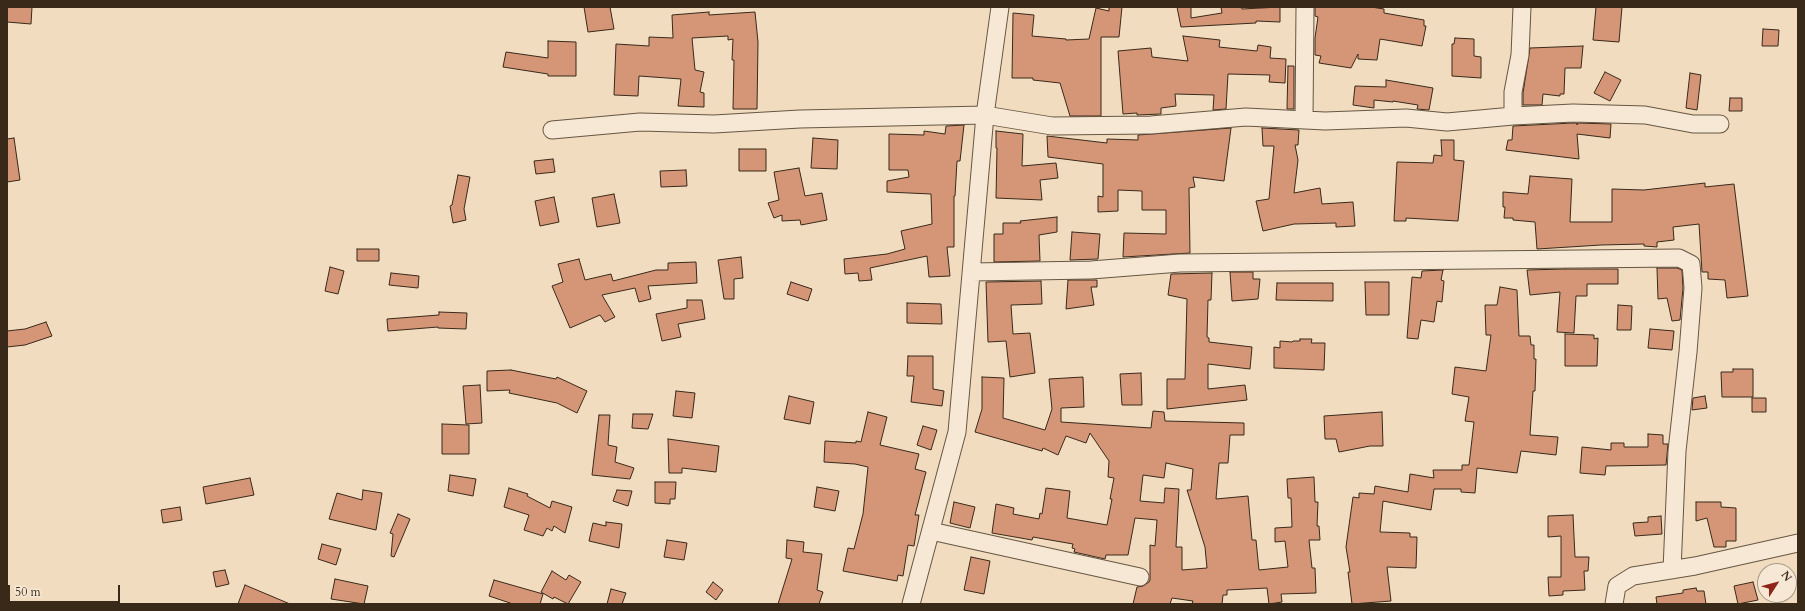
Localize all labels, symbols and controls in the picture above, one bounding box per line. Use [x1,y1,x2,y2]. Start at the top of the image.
north arrow [1757,563,1797,603]
text: N [1777,568,1795,585]
scale bar [10,577,122,603]
text: 50 m [15,584,41,600]

